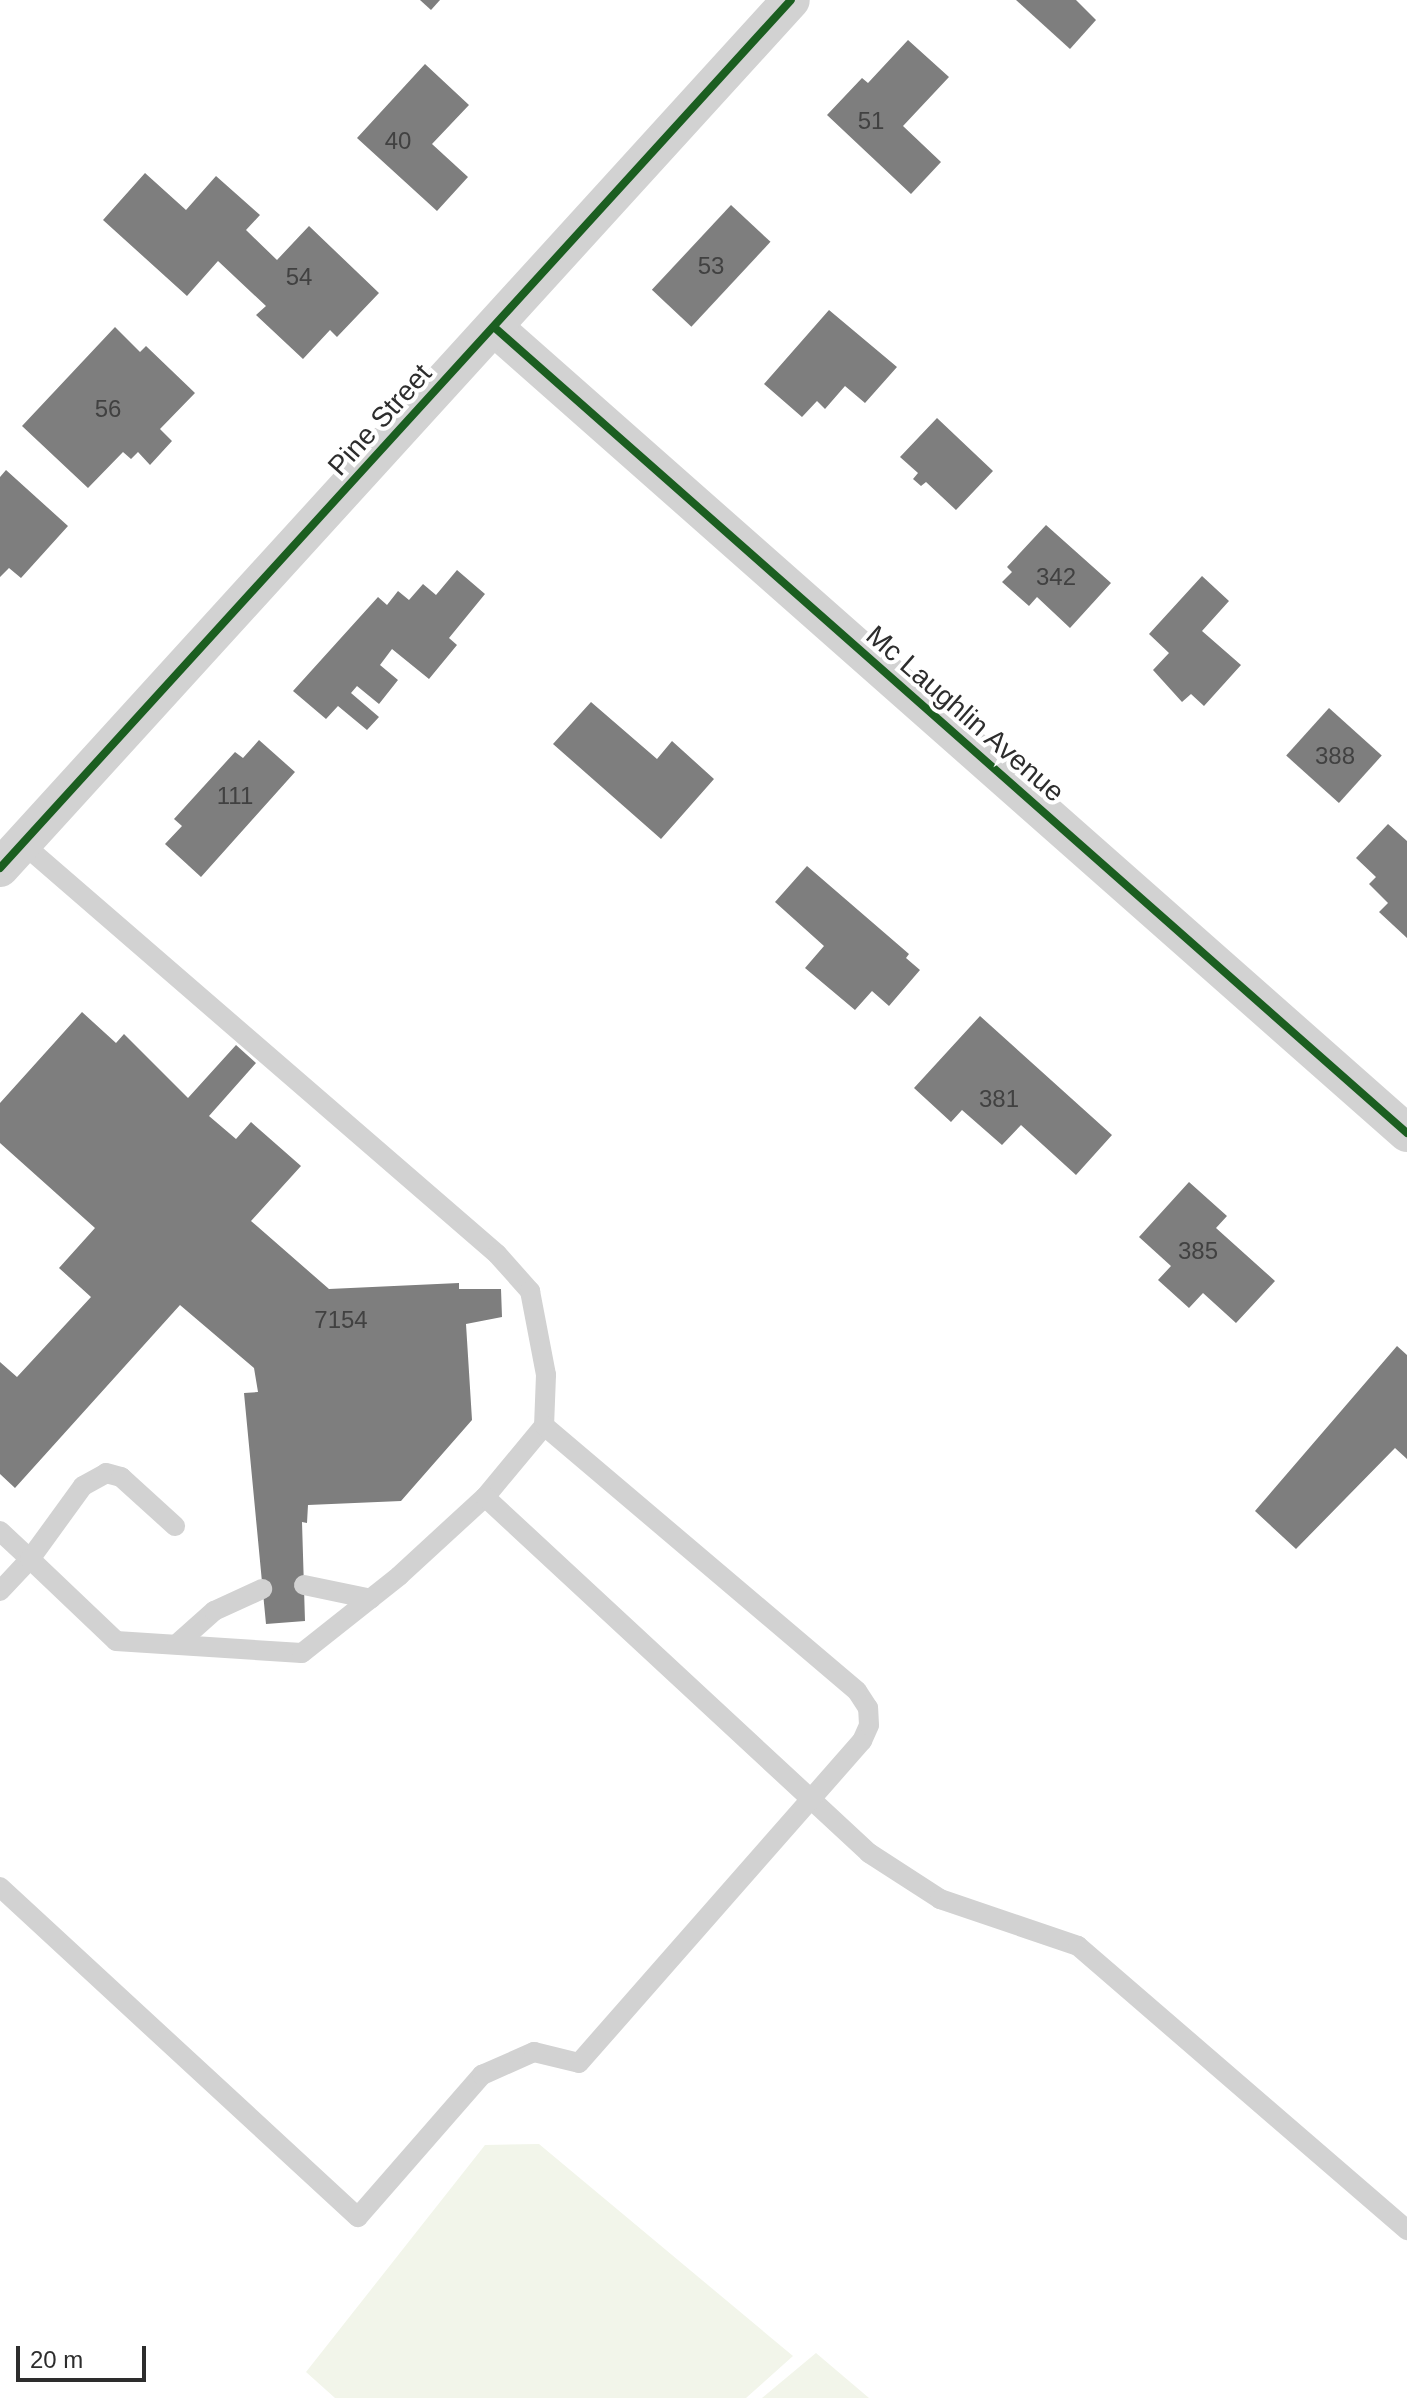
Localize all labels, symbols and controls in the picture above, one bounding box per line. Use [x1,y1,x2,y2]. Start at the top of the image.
house number: 51 [858,107,884,135]
house number: 40 [385,127,411,155]
house number: 53 [698,252,724,280]
house number: 54 [286,263,312,291]
street label: Pine Street [321,357,439,483]
house number: 56 [95,395,121,423]
house number: 342 [1036,563,1076,591]
street label: Mc Laughlin Avenue [858,618,1072,810]
house number: 388 [1315,742,1355,770]
house number: 111 [217,782,253,810]
house number: 381 [979,1085,1019,1113]
house number: 385 [1178,1237,1218,1265]
house number: 7154 [314,1306,368,1334]
scale bar [20,2330,150,2380]
text: 20 m [30,2346,83,2373]

